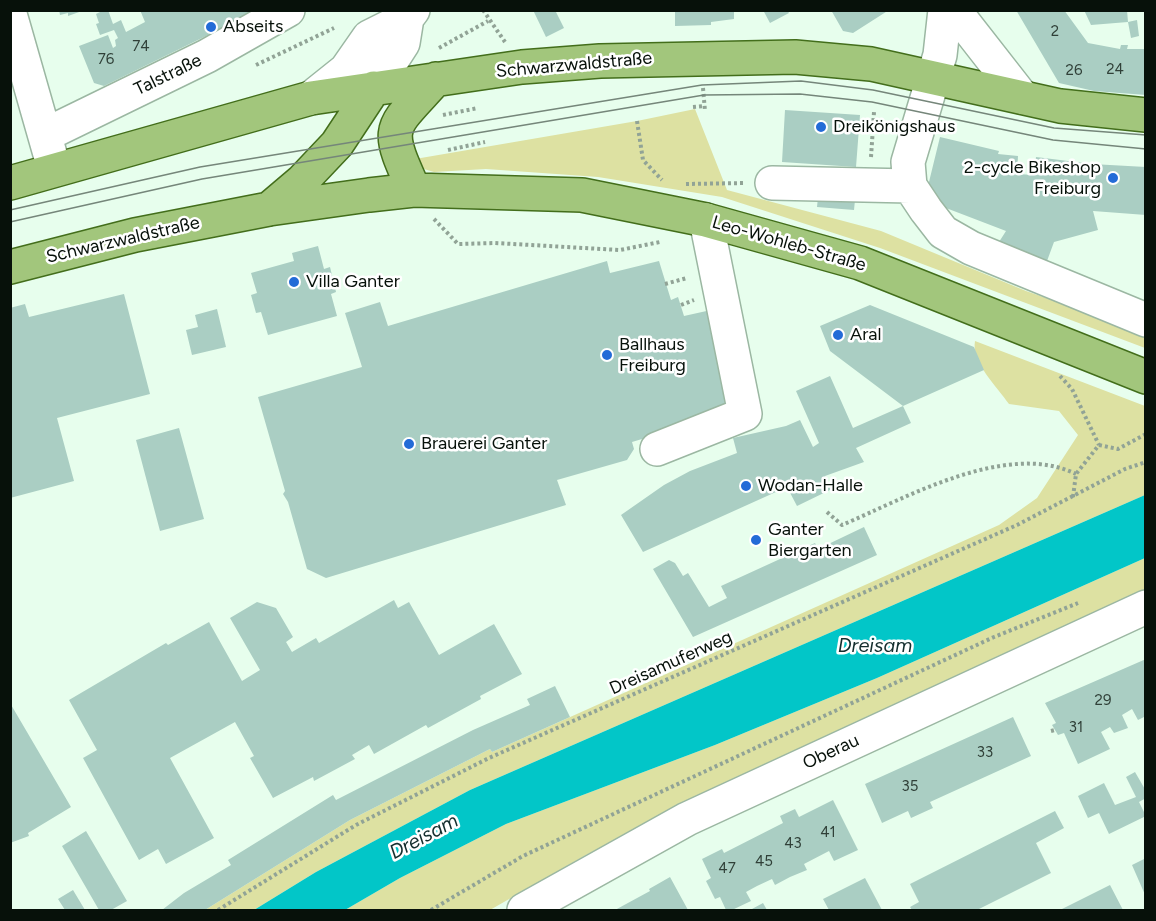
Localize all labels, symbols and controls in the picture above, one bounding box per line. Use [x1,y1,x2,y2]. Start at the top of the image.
place label: Abseits [223,16,283,38]
marker: Abseits [204,20,218,34]
house number: 2 [1051,23,1059,41]
house number: 74 [132,38,150,56]
street label: Schwarzwaldstraße [495,47,653,83]
street label: Talstraße [131,49,205,101]
house number: 76 [98,51,114,69]
house number: 24 [1106,61,1124,79]
house number: 26 [1066,62,1082,80]
place label: Dreikönigshaus [833,116,955,138]
marker: Dreikönigshaus [814,120,828,134]
place label: 2-cycle Bikeshop Freiburg [964,157,1101,200]
marker: 2-cycle Bikeshop Freiburg [1106,171,1120,185]
street label: Schwarzwaldstraße [44,212,202,268]
street label: Leo-Wohleb-Straße [710,212,868,276]
place label: Villa Ganter [306,271,400,293]
marker: Villa Ganter [287,275,301,289]
place label: Aral [850,324,881,346]
marker: Aral [831,328,845,342]
place label: Ballhaus Freiburg [619,334,686,376]
marker: Ballhaus Freiburg [600,348,614,362]
place label: Brauerei Ganter [421,433,547,455]
marker: Brauerei Ganter [402,437,416,451]
place label: Wodan-Halle [758,475,863,497]
marker: Wodan-Halle [739,479,753,493]
place label: Ganter Biergarten [768,519,852,562]
marker: Ganter Biergarten [749,533,763,547]
street label: Dreisamuferweg [606,626,736,700]
water label: Dreisam [838,634,912,658]
house number: 29 [1095,692,1111,710]
house number: 31 [1069,719,1083,737]
street label: Oberau [799,730,863,774]
house number: 33 [977,744,993,762]
house number: 35 [902,778,918,796]
water label: Dreisam [386,809,462,865]
house number: 41 [820,824,836,842]
house number: 43 [784,835,802,853]
house number: 45 [755,853,773,871]
house number: 47 [718,860,736,878]

